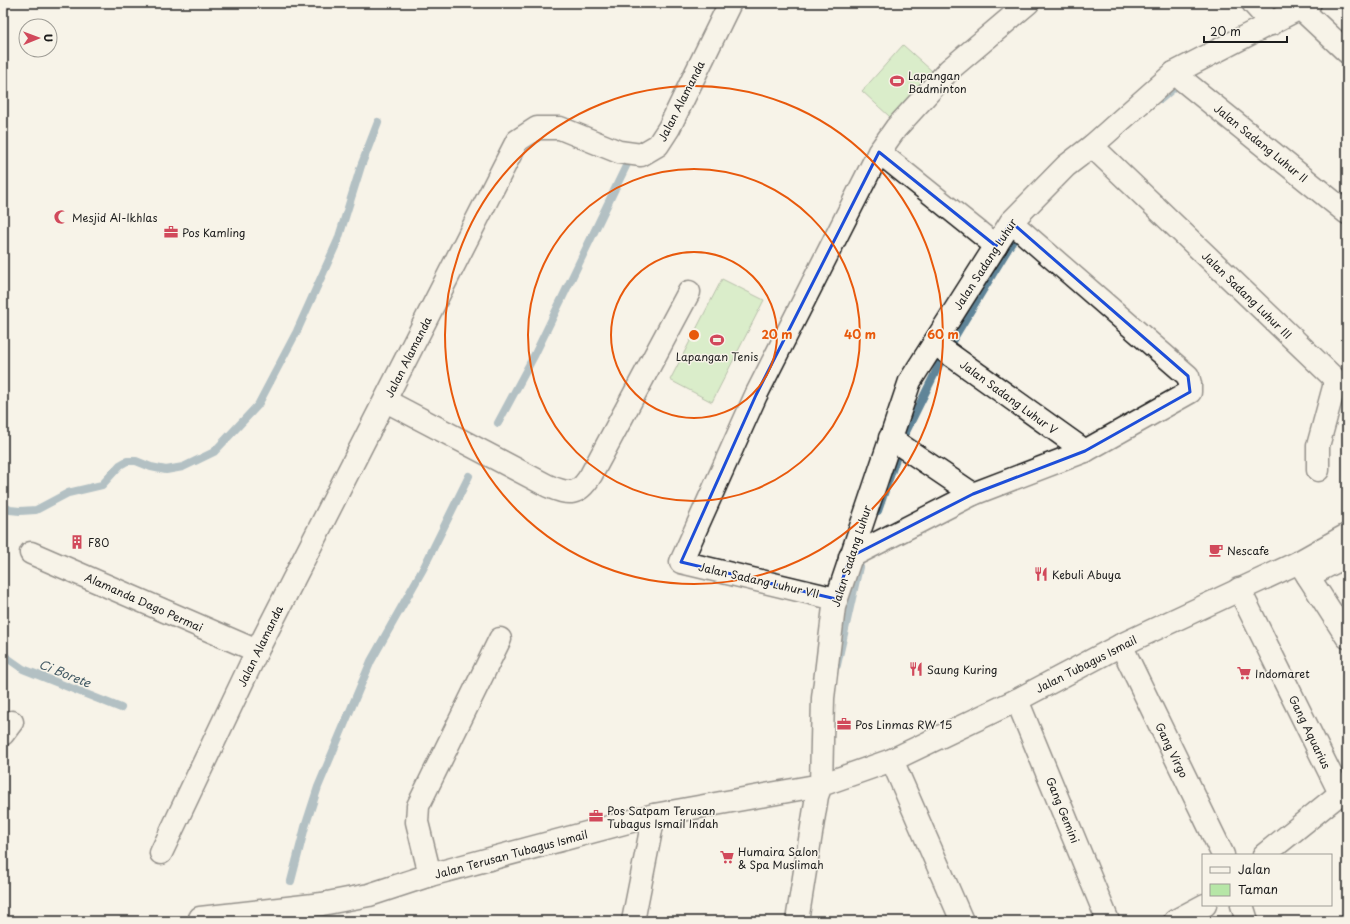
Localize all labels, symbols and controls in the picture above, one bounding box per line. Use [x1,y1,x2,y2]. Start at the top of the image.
north arrow [18,18,58,58]
scale bar [1204,18,1287,44]
text: 20 m [1210,22,1241,40]
text: U [40,33,57,42]
street label: Jalan Alamanda [653,57,709,144]
place label: Lapangan Badminton [908,67,967,97]
sports icon: Lapangan Badminton [889,73,905,89]
street label: Jalan Sadang Luhur II [1211,100,1311,186]
mosque icon: Mesjid Al-Ikhlas [53,209,69,225]
place label: Mesjid Al-Ikhlas [72,209,157,226]
street label: Jalan Sadang Luhur [949,214,1021,313]
office icon: Pos Kamling [163,224,179,240]
place label: Pos Kamling [182,224,245,241]
street label: Jalan Sadang Luhur III [1198,247,1296,343]
street label: Jalan Alamanda [380,313,436,400]
text: 20 m [761,325,793,343]
text: 40 m [844,325,876,343]
text: 60 m [927,325,959,343]
centre of rings [687,328,701,342]
sports icon: Lapangan Tenis [709,332,725,348]
place label: Lapangan Tenis [676,348,758,365]
street label: Jalan Sadang Luhur V [957,356,1062,439]
street label: Jalan Sadang Luhur [827,502,876,609]
building icon: F80 [69,534,85,550]
place label: F80 [88,534,109,551]
cafe icon: Nescafe [1208,542,1224,558]
place label: Nescafe [1227,542,1269,559]
street label: Jalan Sadang Luhur VII [697,558,821,602]
restaurant icon: Kebuli Abuya [1033,566,1049,582]
place label: Kebuli Abuya [1052,566,1121,583]
street label: Alamanda Dago Permai [82,568,206,636]
street label: Jalan Alamanda [233,602,287,690]
street label: Jalan Tubagus Ismail [1032,631,1140,697]
water label: Ci Borete [36,654,94,692]
restaurant icon: Saung Kuring [908,661,924,677]
place label: Saung Kuring [927,661,997,678]
supermarket icon: Indomaret [1236,665,1252,681]
place label: Indomaret [1255,665,1310,682]
street label: Gang Aquarius [1285,692,1335,772]
office icon: Pos Linmas RW 15 [836,716,852,732]
place label: Pos Linmas RW 15 [855,716,952,733]
street label: Gang Virgo [1151,720,1193,780]
street label: Gang Gemini [1042,774,1084,846]
place label: Pos Satpam Terusan Tubagus Ismail Indah [607,802,718,832]
office icon: Pos Satpam Terusan Tubagus Ismail Indah [588,808,604,824]
street label: Jalan Terusan Tubagus Ismail [432,825,590,883]
place label: Humaira Salon & Spa Muslimah [738,843,824,873]
supermarket icon: Humaira Salon & Spa Muslimah [719,849,735,865]
legend [1202,854,1332,906]
text: Jalan [1238,860,1271,878]
text: Taman [1238,880,1278,898]

